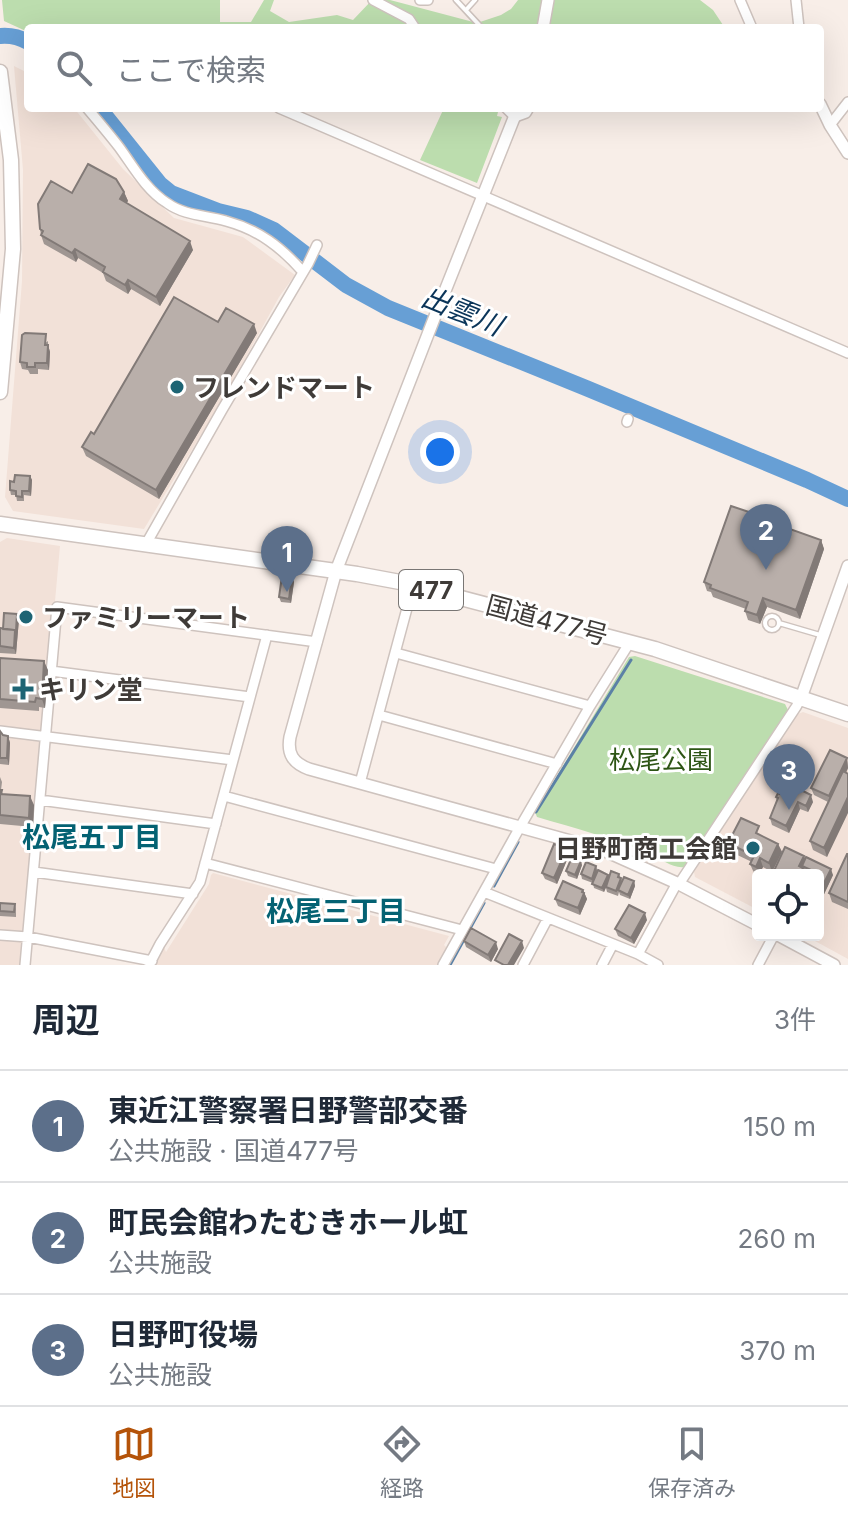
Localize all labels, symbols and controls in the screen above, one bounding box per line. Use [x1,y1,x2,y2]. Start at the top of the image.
search box [24,24,824,112]
icon: search [52,46,96,90]
text: ここで検索 [116,52,266,88]
water label: 出雲川 [417,280,510,344]
place label: フレンドマート [193,372,375,403]
marker: フレンドマート [168,378,186,396]
your location [420,432,460,472]
pin: 2 [740,504,792,570]
pin: 1 [261,526,313,592]
road number: 477 [399,570,463,610]
street label: 国道477号 [483,589,611,651]
place label: ファミリーマート [42,602,250,633]
marker: ファミリーマート [17,608,35,626]
place label: キリン堂 [39,674,143,705]
marker: キリン堂 [14,680,32,698]
park label: 松尾公園 [609,744,713,775]
pin: 3 [763,744,815,810]
district label: 松尾五丁目 [22,820,162,854]
place label: 日野町商工会館 [555,833,737,864]
marker: 日野町商工会館 [744,839,762,857]
map controls [752,869,824,941]
button: locate [752,869,824,941]
district label: 松尾三丁目 [266,894,406,928]
text: 周辺 [32,999,100,1040]
text: 3件 [774,1004,816,1035]
text: 東近江警察署日野警部交番 [108,1092,468,1128]
text: 1 [52,1111,64,1142]
text: 150 m [743,1111,816,1142]
text: 公共施設 · 国道477号 [108,1135,359,1166]
text: 町民会館わたむきホール虹 [108,1204,468,1240]
text: 2 [50,1223,66,1254]
text: 260 m [738,1223,816,1254]
text: 公共施設 [108,1247,212,1278]
text: 日野町役場 [108,1316,258,1352]
text: 3 [50,1335,66,1366]
text: 370 m [739,1335,816,1366]
text: 公共施設 [108,1359,212,1390]
tab: 地図 [112,1422,156,1502]
tab: 経路 [380,1422,424,1502]
tab: 保存済み [648,1422,736,1502]

